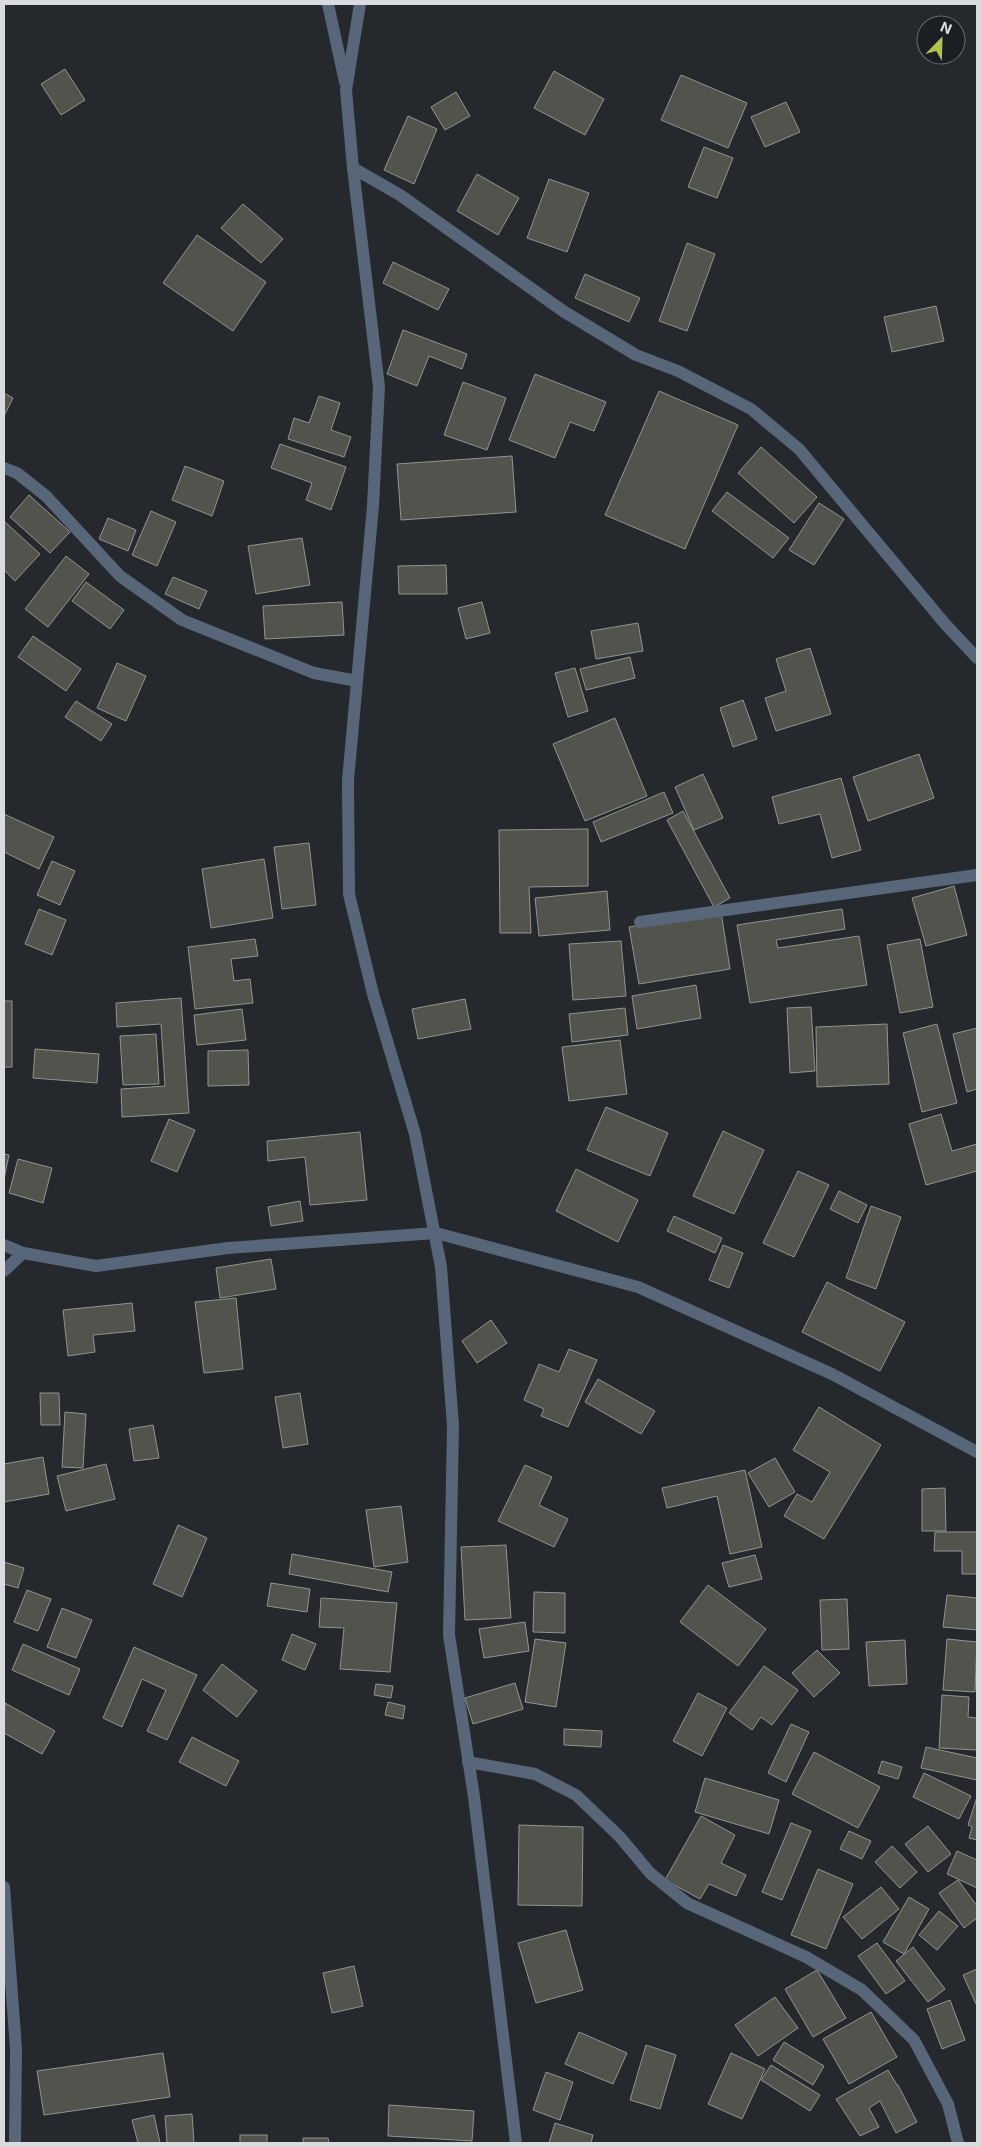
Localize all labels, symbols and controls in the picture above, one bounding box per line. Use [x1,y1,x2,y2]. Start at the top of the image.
north arrow [916,15,966,65]
text: N [938,18,955,37]

